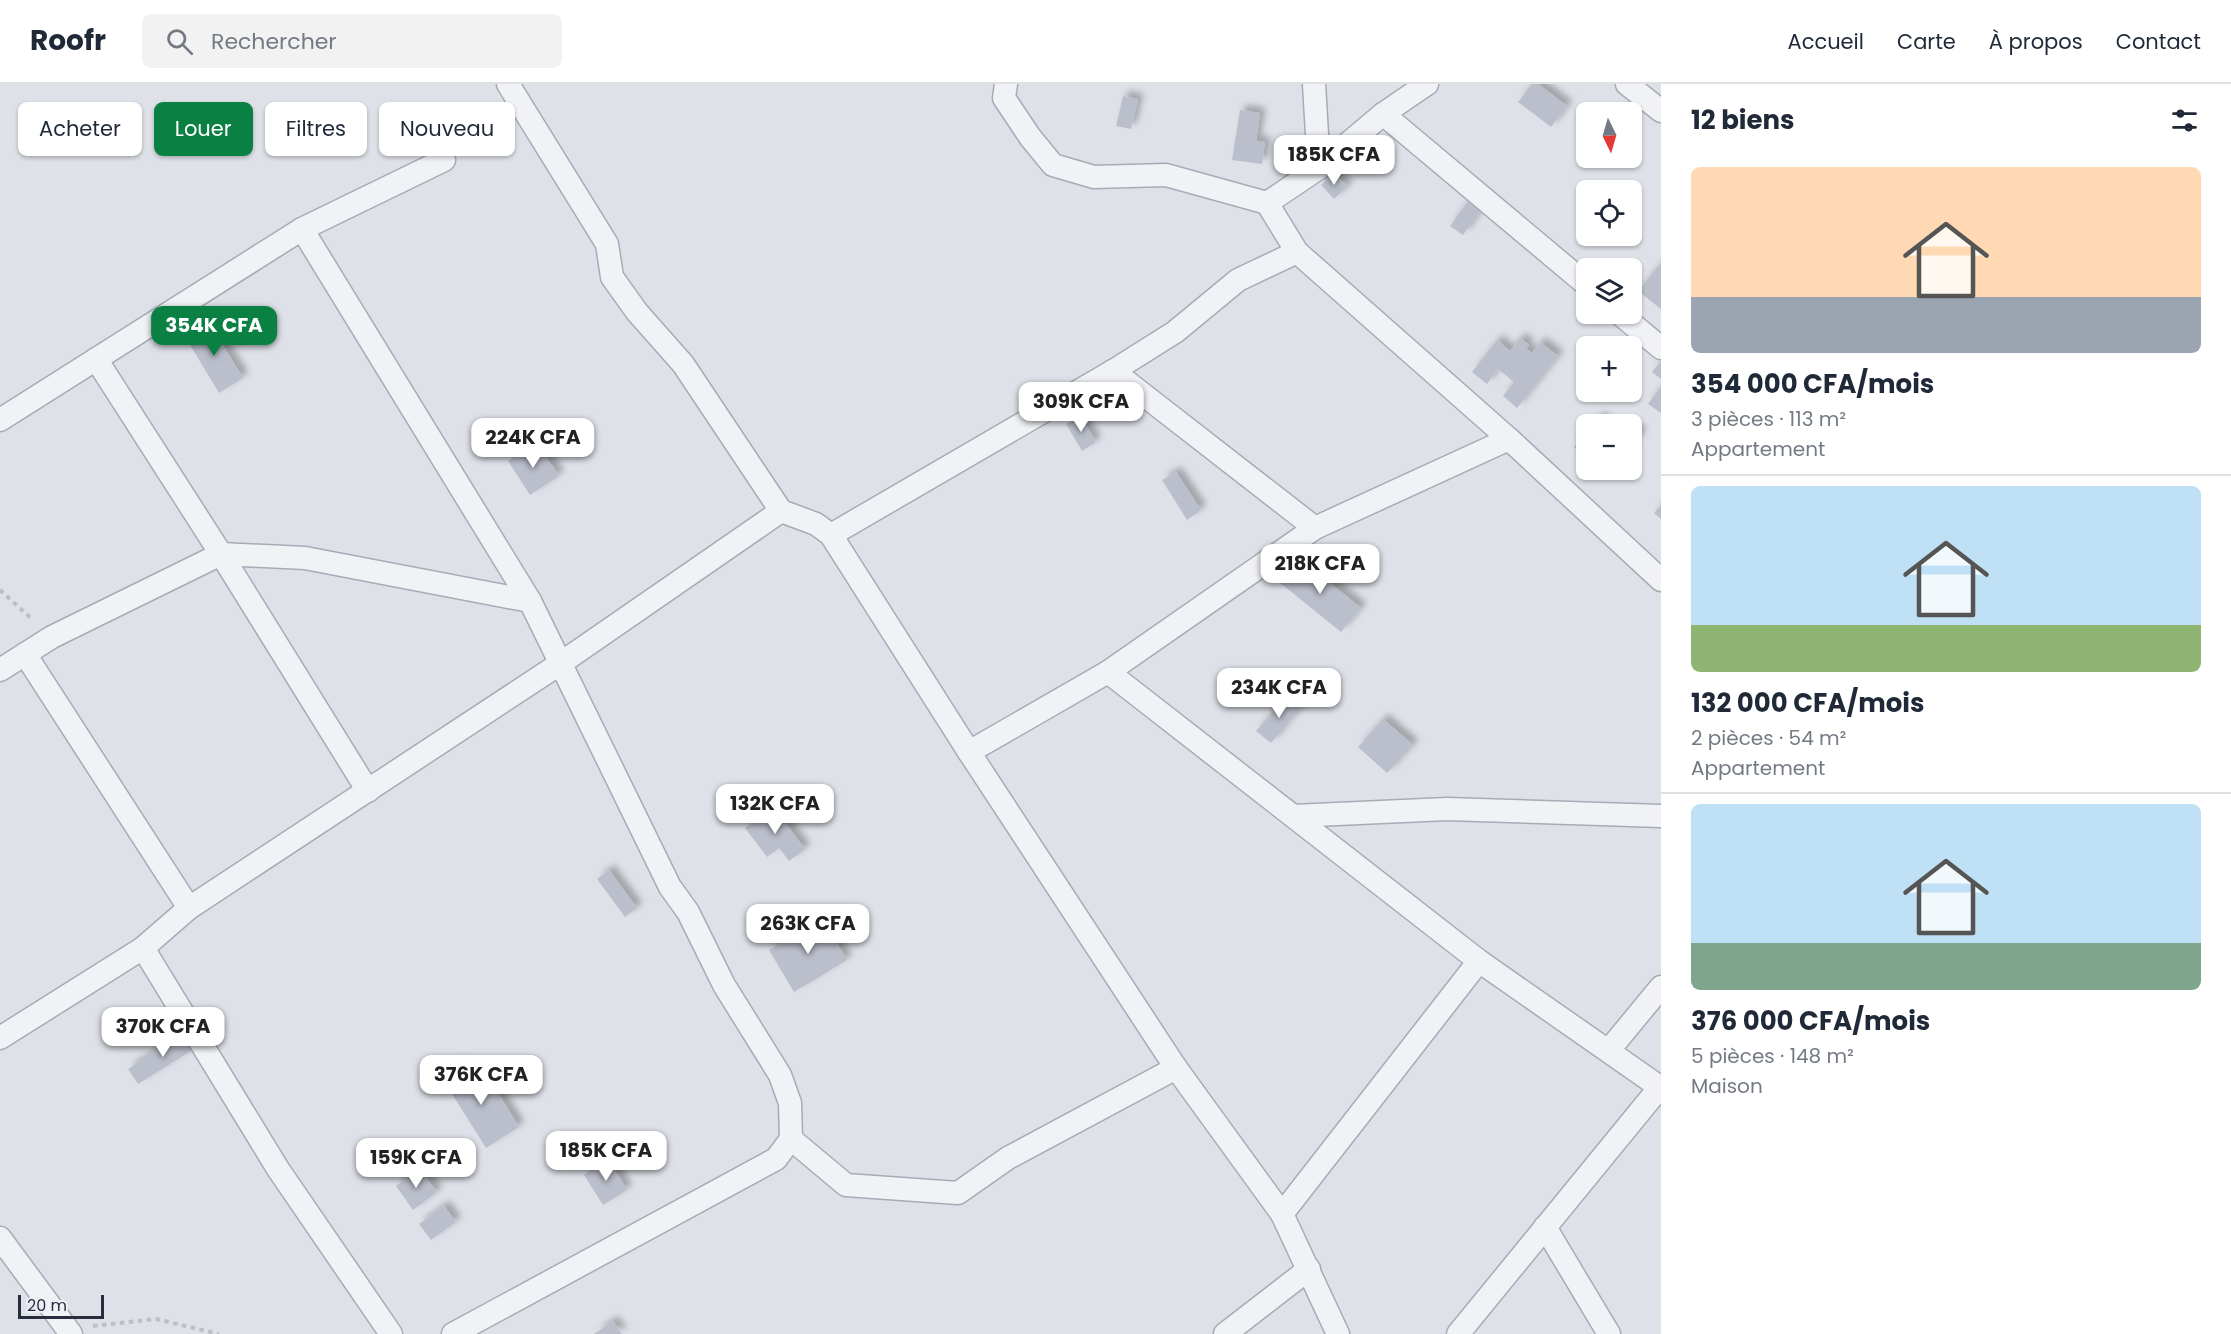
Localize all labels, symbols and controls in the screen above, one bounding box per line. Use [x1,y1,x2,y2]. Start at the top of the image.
search box [142,14,562,68]
text: Roofr [30,21,106,60]
icon: search [163,25,196,58]
text: Rechercher [211,26,337,57]
text: Accueil [1787,27,1864,56]
text: Carte [1897,27,1956,56]
text: À propos [1989,27,2083,56]
text: Contact [2116,27,2201,56]
chip: Acheter [18,102,142,156]
chip: Louer [154,102,253,156]
chip: Filtres [265,102,367,156]
chip: Nouveau [379,102,515,156]
north arrow [1576,102,1642,168]
map controls [1576,102,1642,480]
text: 12 biens [1691,102,1795,138]
icon: filters [2168,104,2201,137]
pin: 185K CFA [1272,135,1396,186]
text: 185K CFA [1288,140,1380,168]
button: locate [1576,180,1642,246]
icon: home [1892,206,2000,314]
button: layers [1576,258,1642,324]
pin: 354K CFA [152,306,276,357]
text: 354K CFA [165,311,263,339]
button: + [1576,336,1642,402]
text: 354 000 CFA/mois [1691,366,1934,402]
pin: 309K CFA [1019,382,1143,433]
text: 309K CFA [1033,387,1129,415]
text: 3 pièces · 113 m² [1691,405,1846,433]
button: − [1576,414,1642,480]
pin: 224K CFA [471,418,595,469]
text: 224K CFA [485,423,581,451]
text: Appartement [1691,435,1825,463]
icon: home [1892,525,2000,633]
pin: 218K CFA [1258,544,1382,595]
text: 218K CFA [1275,549,1366,577]
pin: 234K CFA [1217,668,1341,719]
text: 234K CFA [1231,673,1327,701]
text: 132 000 CFA/mois [1691,685,1924,721]
text: 2 pièces · 54 m² [1691,724,1846,752]
text: Appartement [1691,754,1825,782]
pin: 132K CFA [713,784,837,835]
text: 132K CFA [730,789,820,817]
icon: home [1892,843,2000,951]
pin: 263K CFA [746,904,870,955]
text: 263K CFA [760,909,856,937]
text: 376 000 CFA/mois [1691,1003,1930,1039]
pin: 370K CFA [101,1007,225,1058]
text: 370K CFA [116,1012,210,1040]
text: 5 pièces · 148 m² [1691,1042,1854,1070]
pin: 376K CFA [419,1055,543,1106]
text: 376K CFA [434,1060,528,1088]
text: Maison [1691,1072,1763,1100]
pin: 185K CFA [544,1131,668,1182]
text: 185K CFA [560,1136,652,1164]
pin: 159K CFA [354,1138,478,1189]
text: 159K CFA [370,1143,462,1171]
scale bar [18,1292,104,1320]
text: 20 m [27,1294,67,1317]

